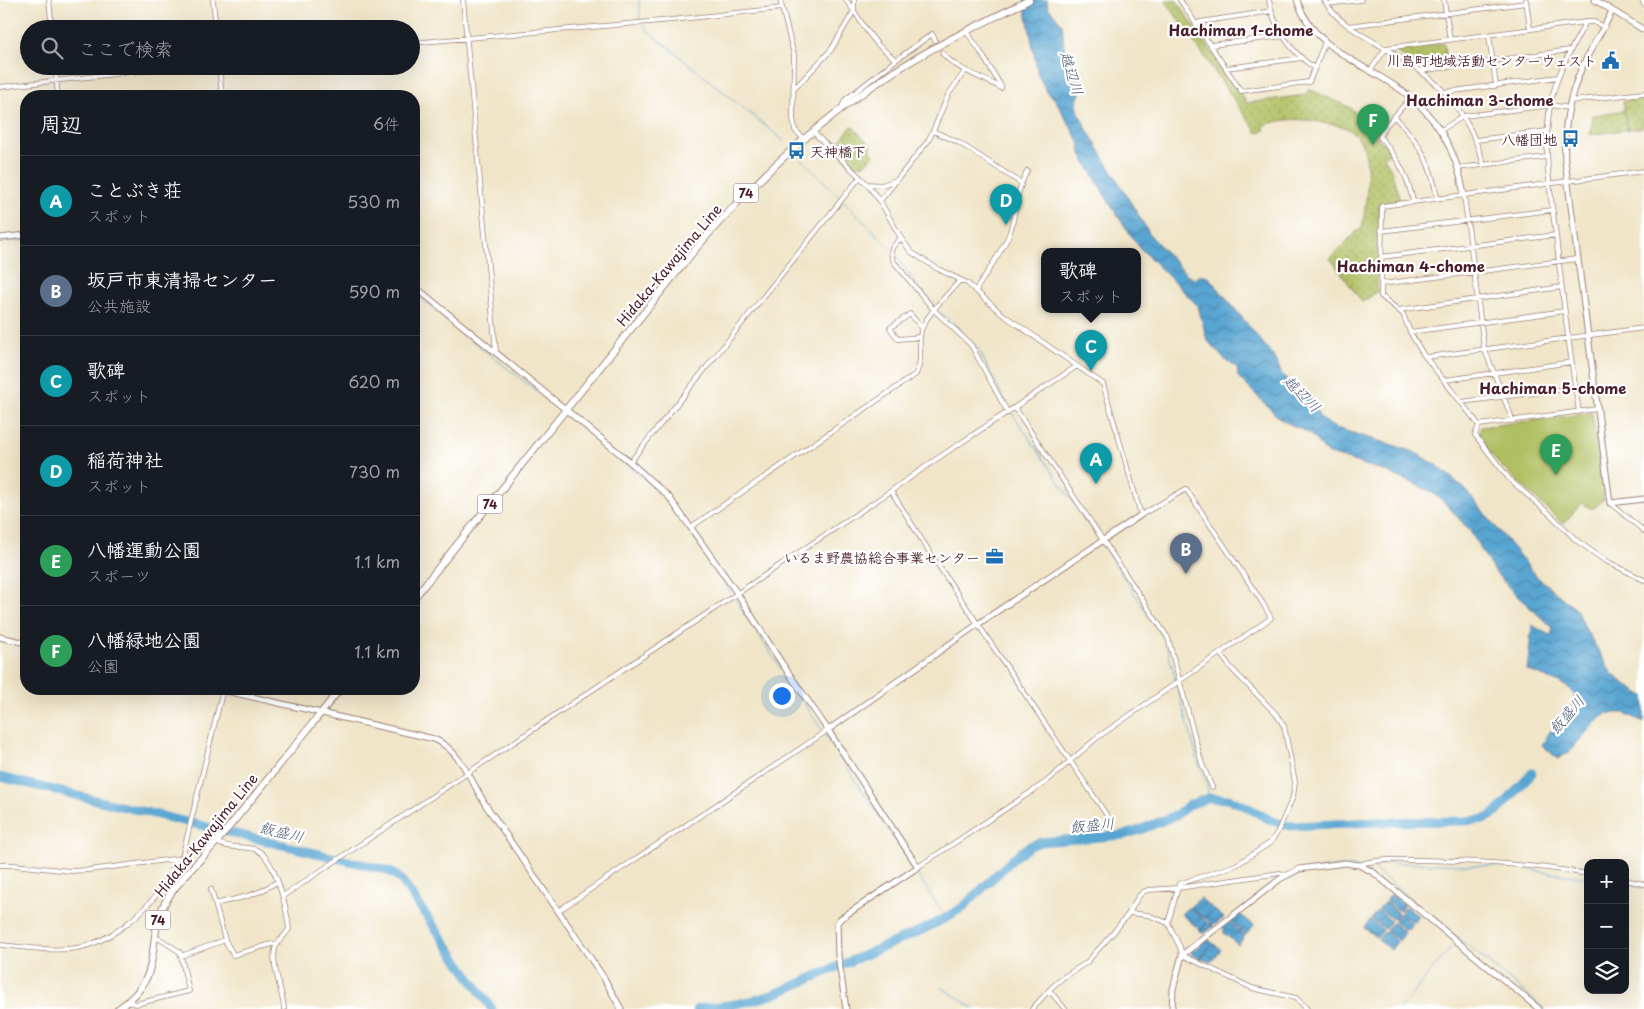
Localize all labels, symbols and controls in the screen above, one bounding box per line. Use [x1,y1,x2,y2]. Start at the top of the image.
district label: Hachiman 1-chome [1169,18,1313,41]
search box [20,20,420,75]
icon: search [38,34,66,62]
text: ここで検索 [78,34,173,62]
water label: 越辺川 [1055,47,1091,98]
place label: 川島町地域活動センターウェスト [1387,50,1597,71]
public building icon: 川島町地域活動センターウェスト [1601,50,1621,70]
district label: Hachiman 3-chome [1406,88,1554,111]
pin: F [1357,104,1389,145]
text: 周辺 [40,107,82,139]
text: 6件 [373,111,400,135]
place label: 八幡団地 [1501,129,1557,150]
bus stop icon: 八幡団地 [1561,129,1581,149]
bus stop icon: 天神橋下 [786,141,806,161]
place label: 天神橋下 [810,141,866,162]
text: ことぶき荘 [87,175,182,203]
road number: 74 [734,184,758,202]
pin: D [990,184,1022,225]
text: A [50,189,62,213]
text: 530 m [347,189,400,213]
street label: Hidaka-Kawajima Line [611,199,727,331]
text: スポット [87,203,151,227]
popup [1041,248,1141,313]
district label: Hachiman 4-chome [1337,254,1485,277]
text: 歌碑 [1059,255,1097,283]
text: 坂戸市東清掃センター [87,265,277,293]
text: B [51,279,61,303]
text: 590 m [348,279,400,303]
text: スポット [1059,283,1123,307]
text: 公共施設 [87,293,151,317]
pin: C [1075,330,1107,371]
text: 歌碑 [87,355,125,383]
water label: 越辺川 [1278,368,1327,417]
text: C [50,369,62,393]
text: 620 m [348,369,400,393]
district label: Hachiman 5-chome [1480,376,1626,399]
text: スポット [87,383,151,407]
pin: E [1540,434,1572,475]
pin: A [1080,443,1112,484]
text: 稲荷神社 [87,445,163,473]
text: D [50,459,62,483]
text: 730 m [349,459,400,483]
text: スポット [87,473,151,497]
road number: 74 [478,494,502,514]
pin: B [1170,533,1202,574]
text: 八幡運動公園 [87,535,201,563]
place label: いるま野農協総合事業センター [784,547,980,568]
office icon: いるま野農協総合事業センター [984,547,1004,567]
text: E [51,549,61,573]
text: 1.1 km [354,549,400,573]
text: スポーツ [87,563,151,587]
text: 八幡緑地公園 [87,625,201,653]
text: F [51,639,61,663]
text: 1.1 km [354,639,400,663]
text: 公園 [87,653,119,677]
your location [769,683,795,709]
water label: 飯盛川 [1543,689,1589,739]
street label: Hidaka-Kawajima Line [149,768,263,901]
water label: 飯盛川 [1069,811,1115,837]
water label: 飯盛川 [257,814,307,848]
map controls [1584,859,1629,994]
button: + [1584,859,1629,904]
button: − [1584,904,1629,949]
road number: 74 [146,910,170,930]
button: layers [1584,949,1629,994]

